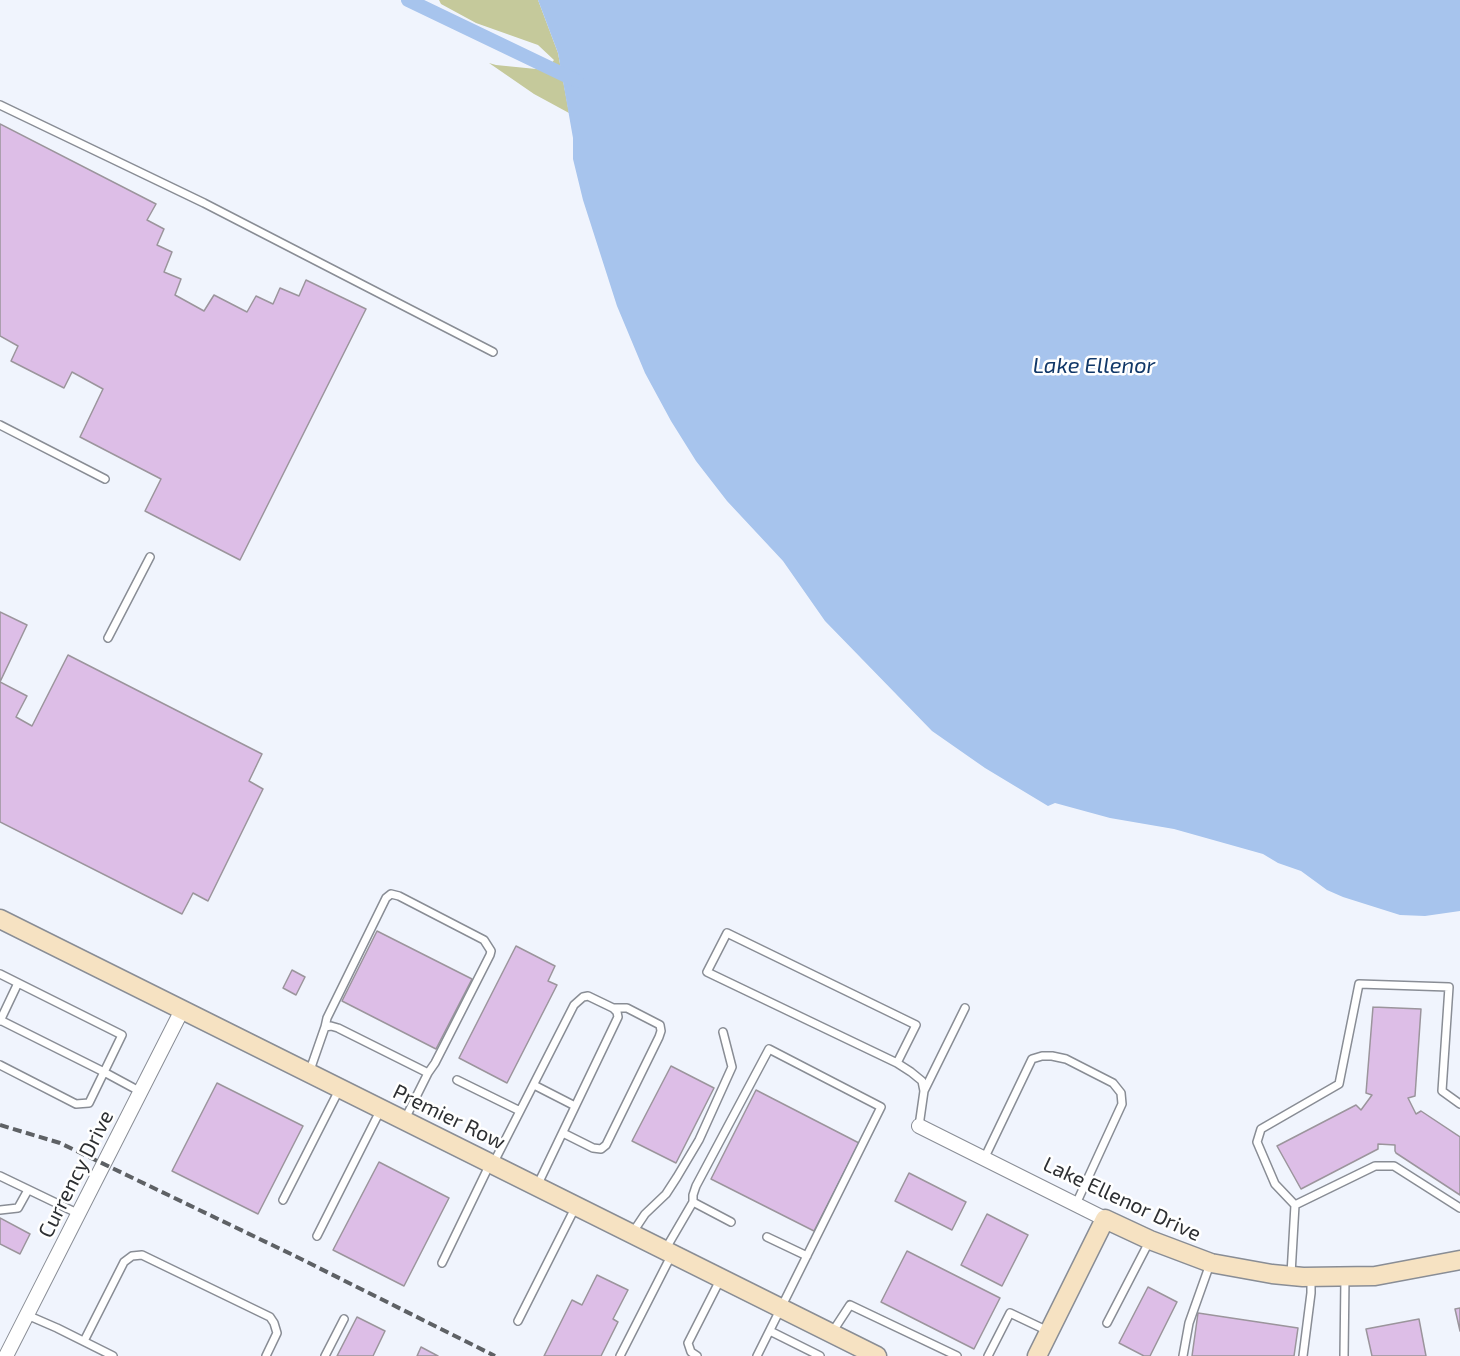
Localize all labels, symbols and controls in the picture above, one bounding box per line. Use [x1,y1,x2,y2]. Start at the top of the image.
water label: Lake Ellenor [1033,353,1155,379]
street label: Premier Row [389,1079,509,1155]
street label: Currency Drive [33,1106,119,1242]
street label: Lake Ellenor Drive [1039,1151,1205,1247]

